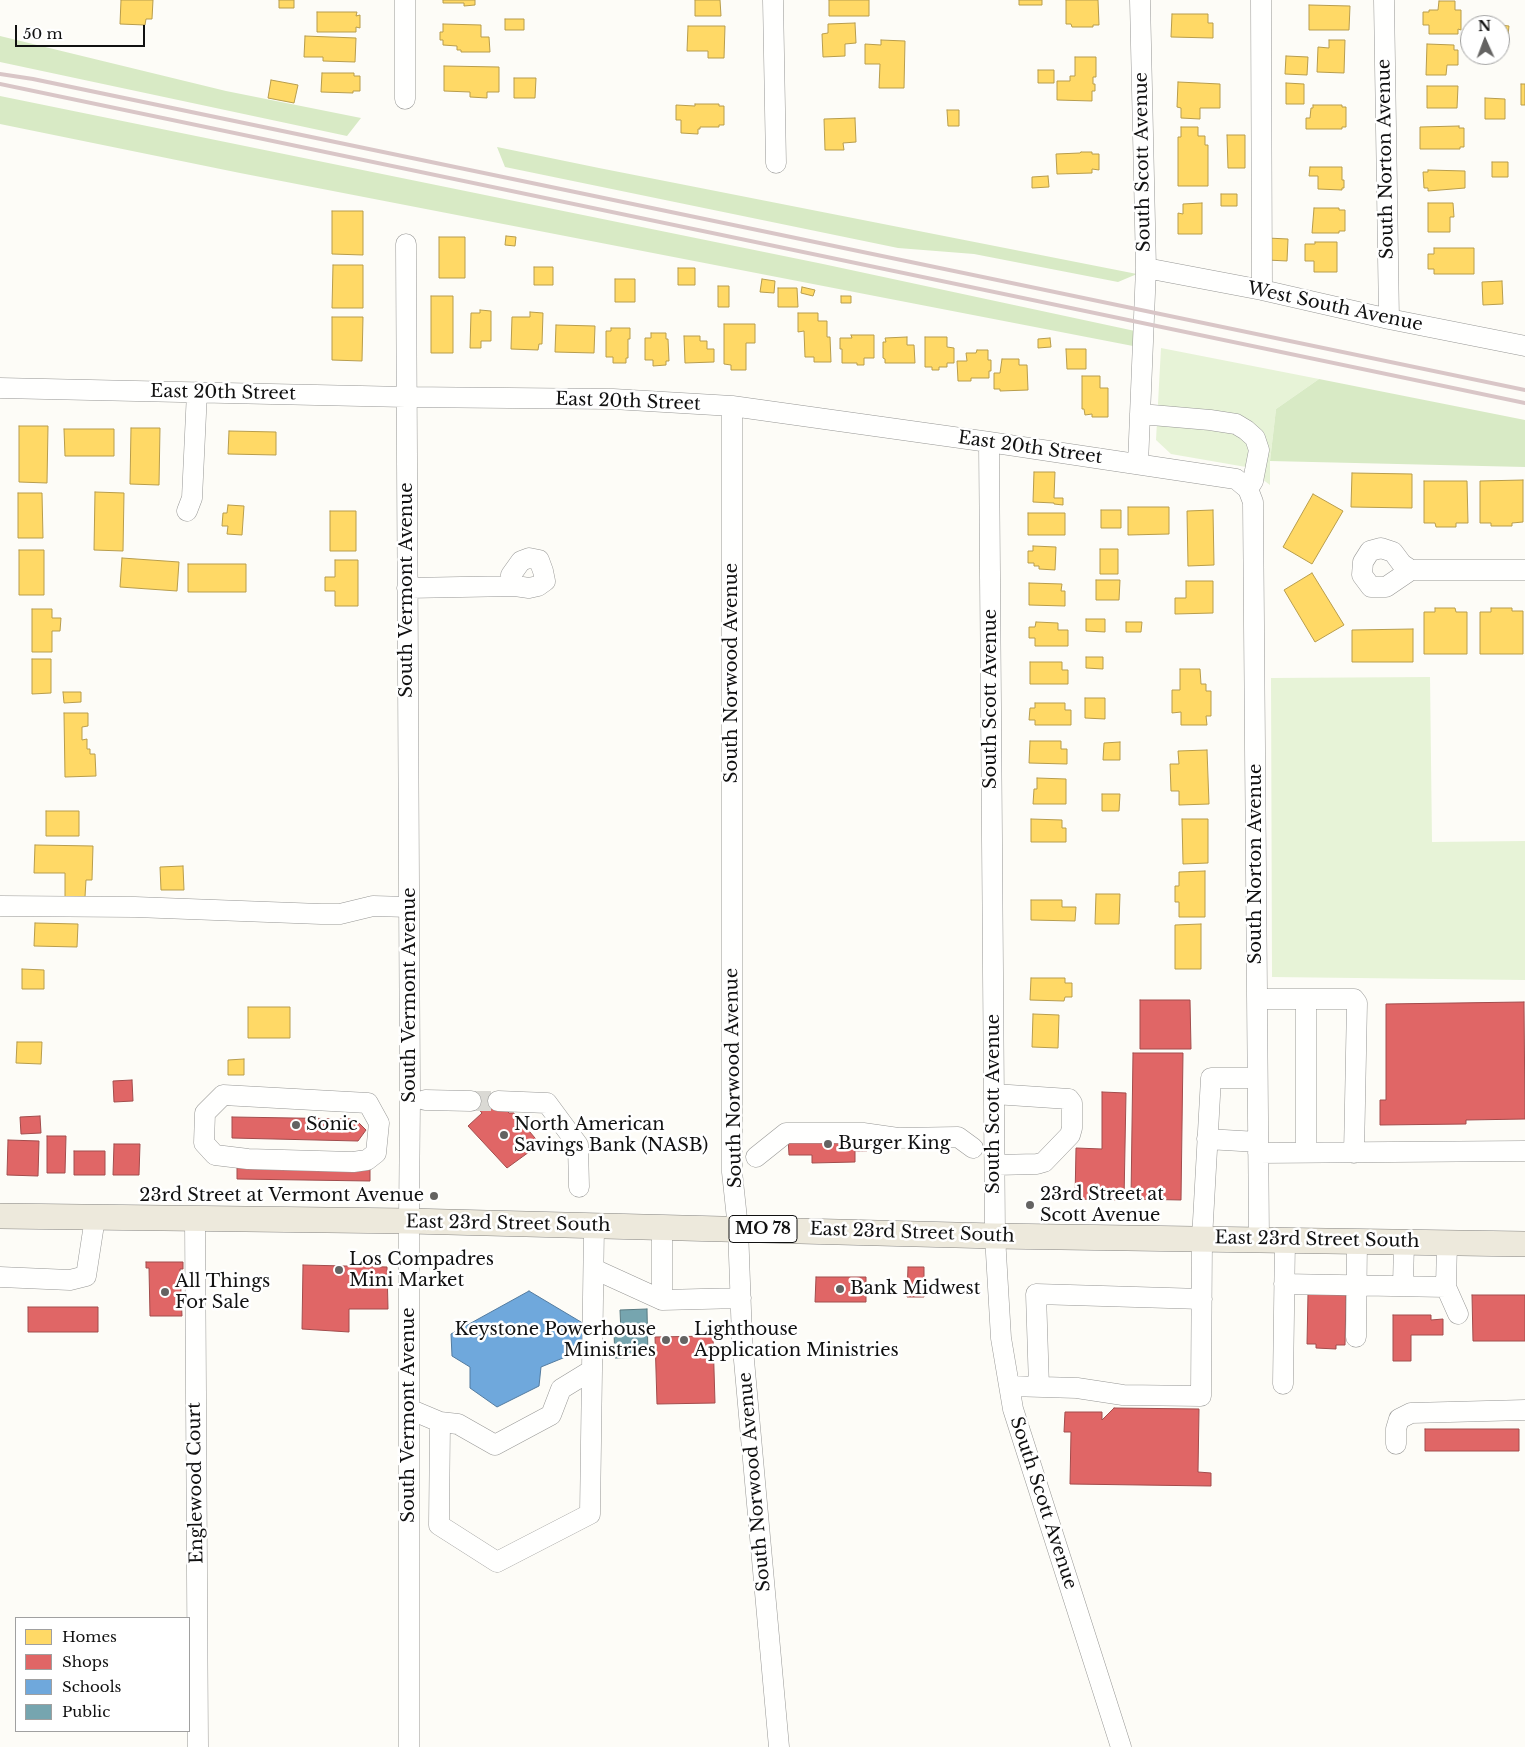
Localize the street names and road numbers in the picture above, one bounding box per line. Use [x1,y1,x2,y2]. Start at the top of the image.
street label: South Norton Avenue [1373,59,1399,259]
street label: South Scott Avenue [1131,72,1155,252]
street label: West South Avenue [1245,278,1425,336]
street label: East 20th Street [150,381,296,405]
street label: East 20th Street [555,389,701,415]
street label: East 20th Street [956,427,1104,469]
street label: South Vermont Avenue [396,482,418,698]
street label: South Norwood Avenue [721,563,743,783]
street label: South Scott Avenue [980,609,1002,789]
street label: South Norton Avenue [1245,764,1267,964]
street label: South Vermont Avenue [399,887,421,1103]
street label: South Norwood Avenue [721,968,747,1188]
street label: South Scott Avenue [983,1014,1005,1194]
street label: East 23rd Street South [405,1211,611,1237]
road number: MO 78 [729,1216,797,1242]
street label: East 23rd Street South [809,1219,1015,1247]
street label: East 23rd Street South [1214,1227,1420,1253]
street label: South Vermont Avenue [398,1307,420,1523]
street label: South Norwood Avenue [735,1371,775,1593]
street label: Englewood Court [184,1402,208,1564]
street label: South Scott Avenue [1005,1414,1081,1592]

